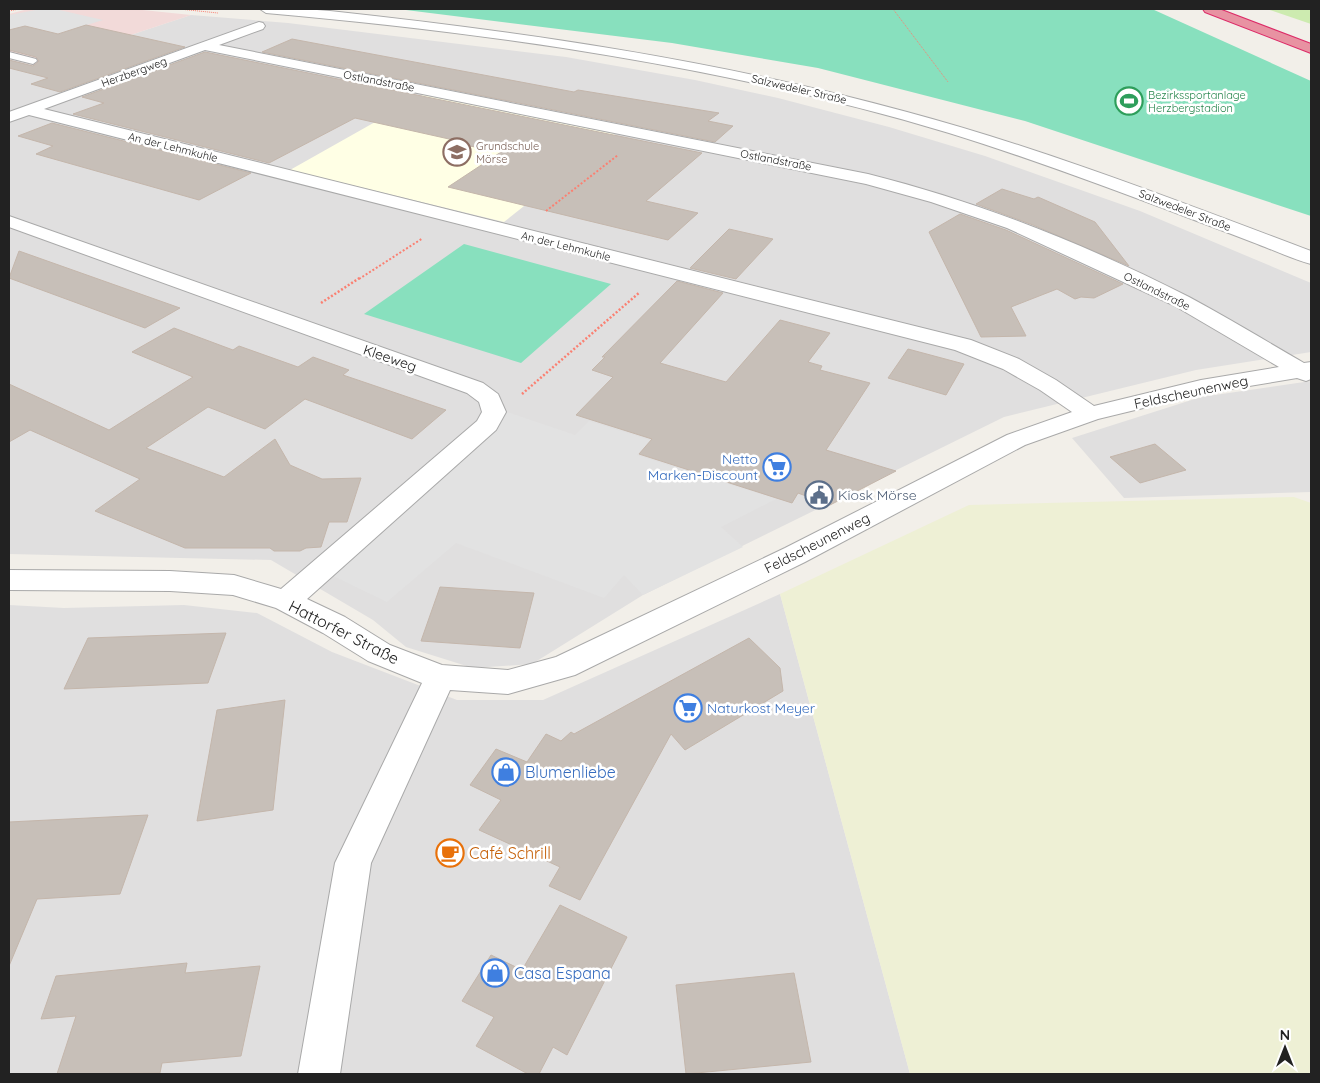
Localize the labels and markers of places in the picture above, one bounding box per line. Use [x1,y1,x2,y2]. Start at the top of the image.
sports icon: Bezirkssportanlage Herzbergstadion [1114,86,1144,116]
place label: Bezirkssportanlage Herzbergstadion [1148,88,1246,115]
school or university icon: Grundschule Mörse [442,137,472,167]
place label: Grundschule Mörse [476,139,539,166]
place label: Netto Marken-Discount [648,450,758,484]
supermarket icon: Netto Marken-Discount [762,452,792,482]
public building icon: Kiosk Mörse [804,480,834,510]
place label: Kiosk Mörse [838,486,917,504]
supermarket icon: Naturkost Meyer [673,693,703,723]
place label: Naturkost Meyer [707,699,816,717]
shop icon: Blumenliebe [491,757,521,787]
place label: Blumenliebe [525,762,616,782]
cafe icon: Café Schrill [435,838,465,868]
place label: Café Schrill [469,843,551,863]
shop icon: Casa Espana [480,958,510,988]
place label: Casa Espana [514,963,611,983]

